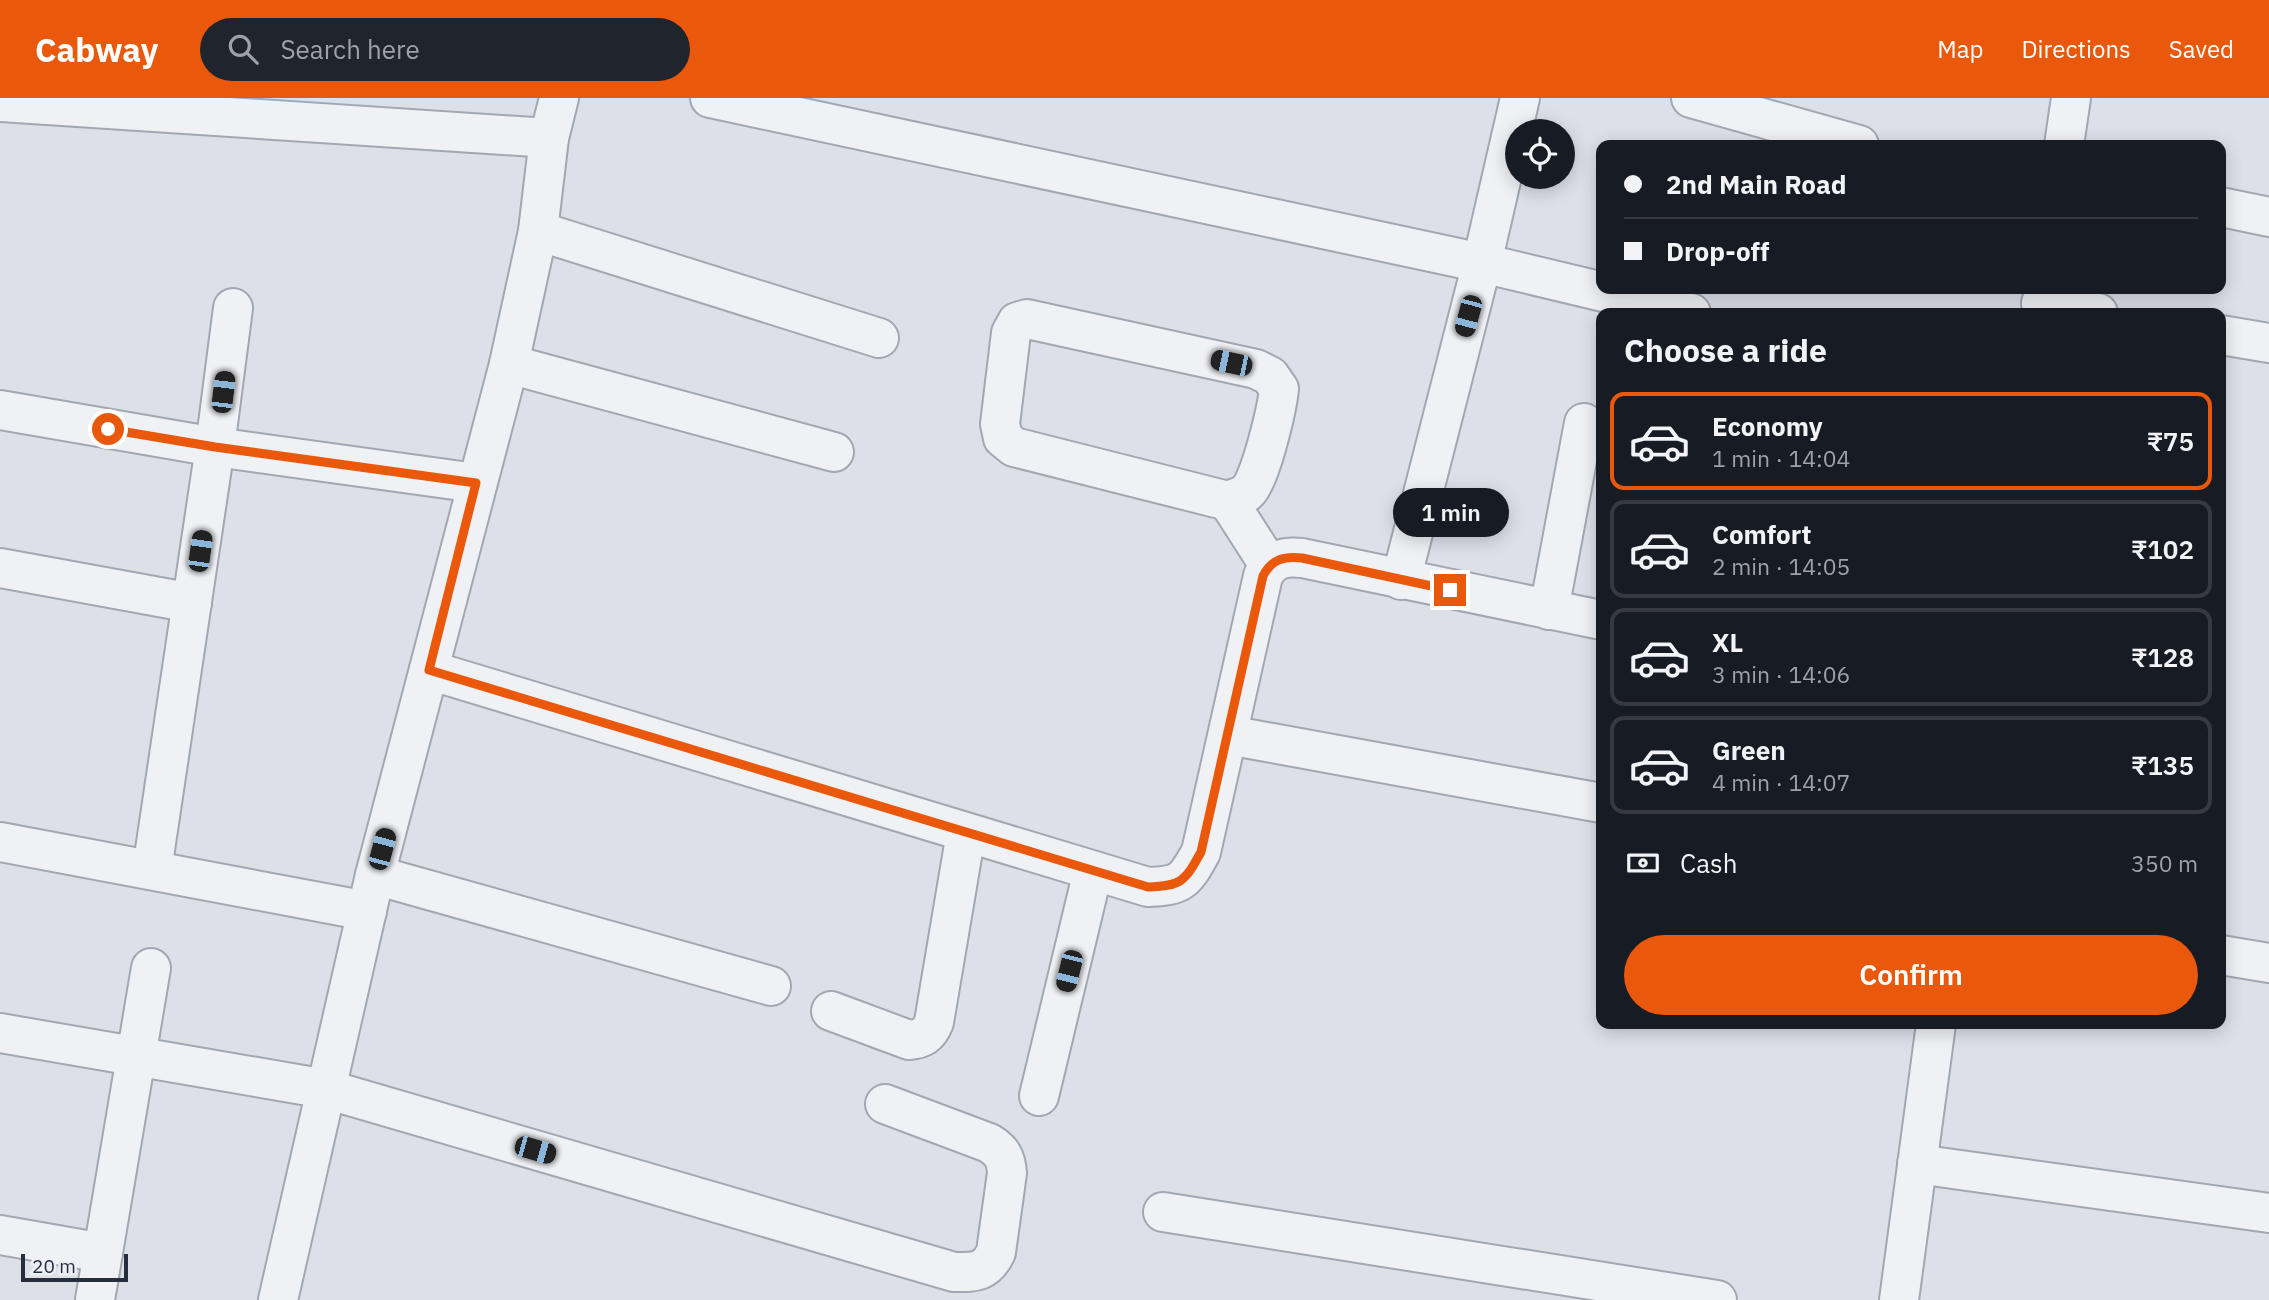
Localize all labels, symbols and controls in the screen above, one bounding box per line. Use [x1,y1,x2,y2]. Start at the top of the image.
search box [200,18,690,81]
text: Cabway [35,28,158,71]
icon: search [224,30,262,68]
text: Search here [280,32,420,66]
text: Map [1937,33,1983,65]
text: Directions [2021,33,2131,65]
text: Saved [2169,33,2234,65]
map controls [1505,119,1575,189]
button: locate [1505,119,1575,189]
text: 2nd Main Road [1666,167,1847,201]
text: Drop-off [1666,234,1769,268]
car [1453,293,1484,339]
text: Choose a ride [1624,329,1827,371]
car [1209,348,1254,378]
car [211,370,236,414]
text: Economy [1712,409,1823,443]
icon: car [1628,410,1691,473]
route start [92,413,124,445]
text: ₹75 [2147,424,2194,458]
text: 1 min · 14:04 [1712,443,1850,473]
callout: 1 min [1392,489,1508,538]
text: 1 min [1421,497,1481,527]
text: Comfort [1712,517,1811,551]
icon: car [1628,518,1691,581]
car [187,529,214,573]
text: ₹102 [2131,532,2194,566]
text: 2 min · 14:05 [1712,551,1850,581]
route end [1434,574,1466,606]
text: XL [1712,625,1743,659]
icon: car [1628,626,1691,689]
text: ₹128 [2131,640,2194,674]
text: 3 min · 14:06 [1712,659,1850,689]
text: Green [1712,733,1786,767]
icon: car [1628,734,1691,797]
text: ₹135 [2131,748,2194,782]
text: 4 min · 14:07 [1712,767,1850,797]
car [367,826,398,872]
icon: cash [1624,844,1662,882]
text: Cash [1680,846,1737,880]
text: 350 m [2131,848,2198,878]
button: Confirm [1624,935,2198,1015]
car [1054,948,1085,994]
car [512,1134,559,1166]
scale bar [21,1251,128,1283]
text: 20 m [32,1254,76,1278]

